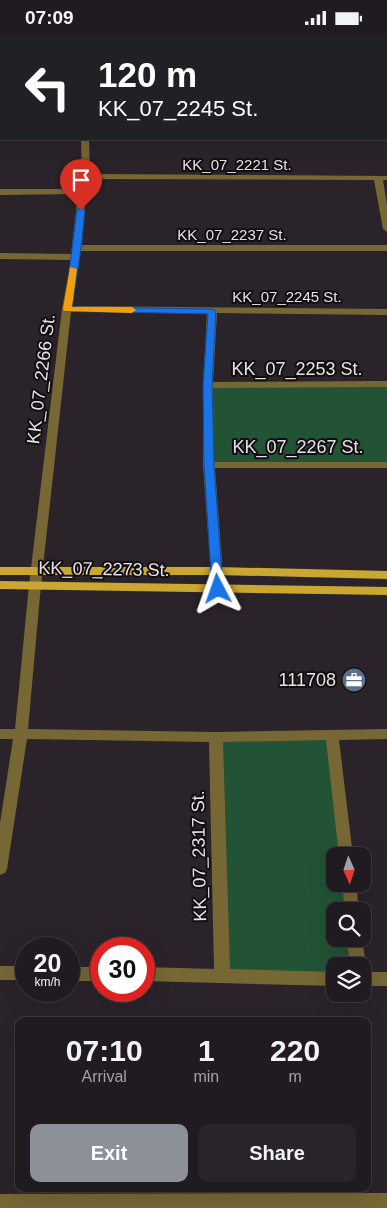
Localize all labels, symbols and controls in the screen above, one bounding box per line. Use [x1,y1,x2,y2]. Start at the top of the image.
text: 07:09 [25,7,74,28]
icon: left [15,55,80,120]
text: 120 m [98,55,197,94]
text: KK_07_2245 St. [98,96,258,121]
street label: KK_07_2221 St. [182,156,292,173]
pin [60,159,102,210]
icon: arrive [67,166,95,194]
street label: KK_07_2237 St. [177,226,287,243]
street label: KK_07_2245 St. [232,288,342,305]
street label: KK_07_2266 St. [23,313,60,445]
street label: KK_07_2253 St. [231,359,363,380]
street label: KK_07_2267 St. [232,437,364,458]
street label: KK_07_2273 St. [38,558,170,581]
position arrow [191,562,243,614]
office icon: 111708 [341,667,367,693]
place label: 111708 [279,670,336,690]
street label: KK_07_2317 St. [188,790,211,922]
north arrow [326,847,371,893]
map controls [326,847,371,1002]
button: search [326,902,371,947]
speed limit sign: 30 [90,937,155,1002]
text: 20 [34,949,61,977]
button: layers [326,957,371,1002]
text: km/h [34,975,61,989]
text: 07:10 [66,1034,143,1067]
text: 1 [198,1034,215,1067]
text: 220 [270,1034,320,1067]
text: Arrival [82,1068,127,1085]
text: min [193,1068,219,1085]
text: m [288,1068,302,1085]
button: Exit [30,1124,188,1182]
button: Share [198,1124,356,1182]

